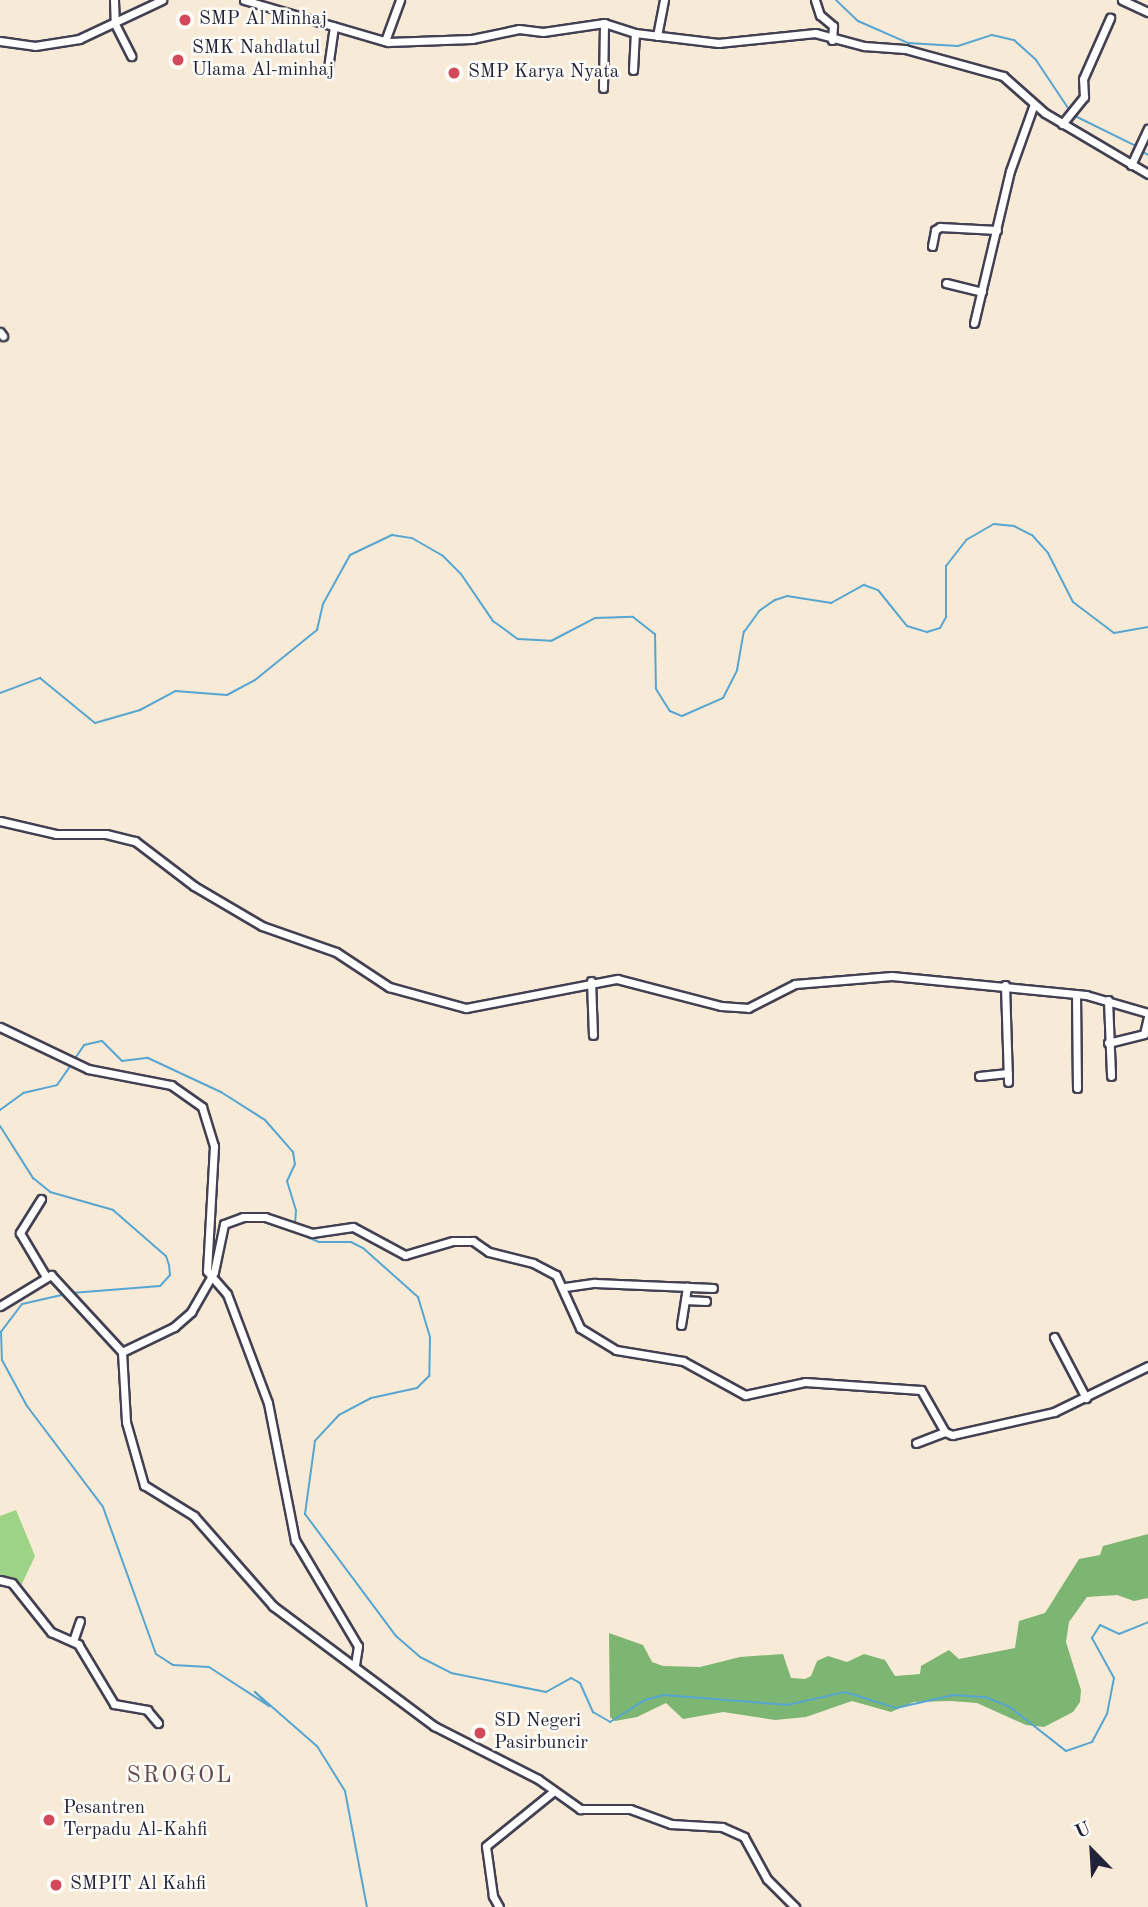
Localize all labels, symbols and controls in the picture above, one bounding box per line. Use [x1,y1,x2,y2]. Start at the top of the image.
place label: SMP Al Minhaj [199,9,327,31]
marker: SMP Al Minhaj [177,12,193,28]
place label: SMK Nahdlatul Ulama Al-minhaj [192,38,334,82]
marker: SMK Nahdlatul Ulama Al-minhaj [170,52,186,68]
place label: SMP Karya Nyata [468,62,619,84]
marker: SMP Karya Nyata [446,65,462,81]
place label: SD Negeri Pasirbuncir [494,1711,588,1755]
marker: SD Negeri Pasirbuncir [472,1725,488,1741]
district label: SROGOL [127,1762,233,1790]
place label: Pesantren Terpadu Al-Kahfi [63,1798,207,1842]
marker: Pesantren Terpadu Al-Kahfi [41,1812,57,1828]
north arrow [1057,1816,1127,1886]
text: U [1072,1820,1094,1843]
place label: SMPIT Al Kahfi [70,1874,206,1896]
marker: SMPIT Al Kahfi [48,1877,64,1893]

